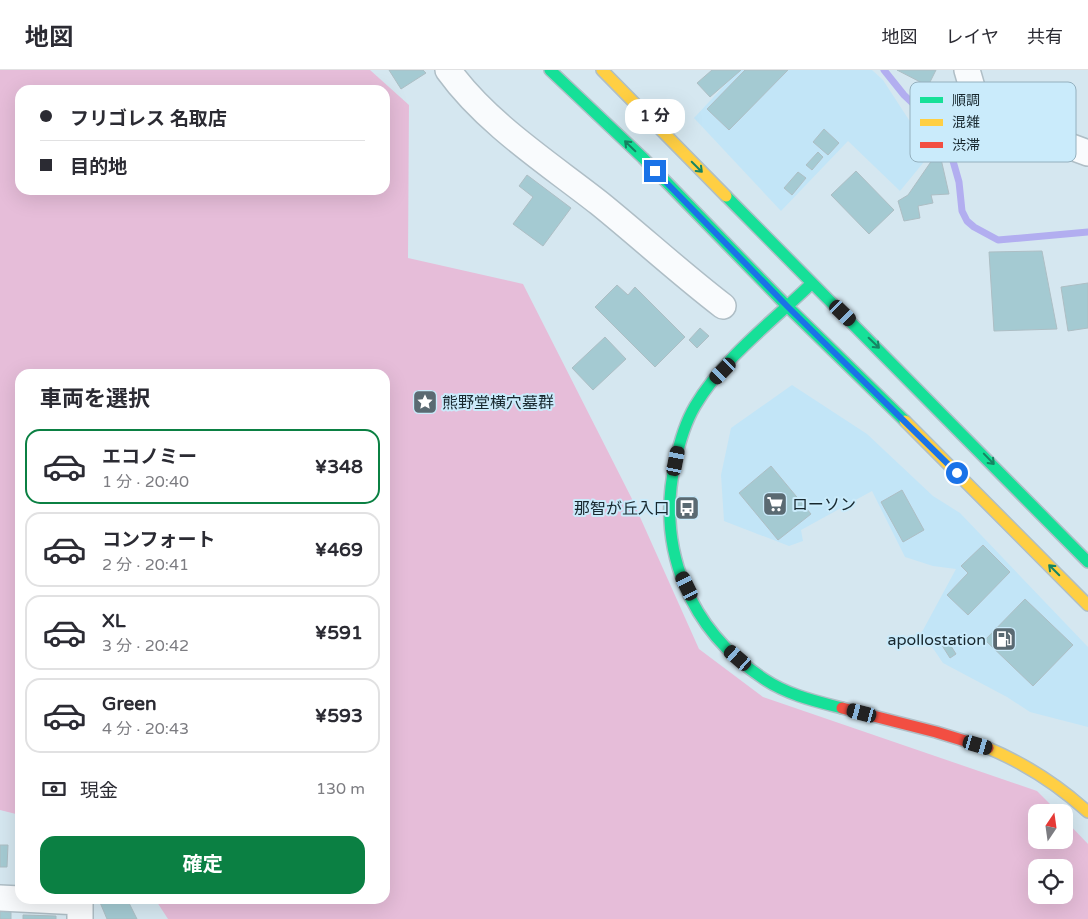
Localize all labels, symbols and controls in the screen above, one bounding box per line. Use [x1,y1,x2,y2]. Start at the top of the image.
text: 地図 [25,23,73,52]
text: 地図 [882,26,918,48]
text: レイヤ [946,26,999,48]
text: 共有 [1027,26,1063,48]
legend [910,82,1076,162]
text: 順調 [952,92,980,109]
callout: 1 分 [625,98,685,134]
text: 1 分 [640,106,670,126]
text: フリゴレス 名取店 [70,108,227,130]
text: 混雑 [952,114,980,131]
text: 渋滞 [952,137,980,154]
one-way arrow [623,140,636,152]
text: 目的地 [70,156,127,178]
route end [644,160,666,182]
one-way arrow [691,161,703,173]
car [826,297,859,329]
one-way arrow [868,337,881,349]
car [707,355,738,387]
text: 車両を選択 [40,386,150,412]
place icon: 熊野堂横穴墓群 [412,389,438,415]
place label: 熊野堂横穴墓群 [442,393,554,413]
icon: car [42,444,87,489]
car [665,445,686,477]
text: エコノミー [102,446,197,468]
one-way arrow [983,453,995,465]
text: ¥348 [315,456,363,478]
route start [946,462,968,484]
text: 1 分 · 20:40 [102,472,189,492]
supermarket icon: ローソン [762,491,788,517]
bus stop icon: 那智が丘入口 [674,495,700,521]
place label: ローソン [792,495,856,515]
place label: 那智が丘入口 [574,499,670,519]
icon: car [42,527,87,572]
text: コンフォート [102,529,215,551]
text: ¥469 [315,539,363,561]
text: 2 分 · 20:41 [102,555,189,575]
one-way arrow [1048,564,1060,576]
car [673,569,700,603]
icon: car [42,610,87,655]
text: XL [102,610,126,632]
text: ¥591 [315,622,363,644]
fuel station icon: apollostation [991,626,1017,652]
place label: apollostation [887,630,986,650]
text: 3 分 · 20:42 [102,636,189,656]
car [721,642,754,674]
icon: car [42,693,87,738]
text: Green [102,693,156,715]
car [845,702,878,724]
text: ¥593 [315,705,363,727]
text: 4 分 · 20:43 [102,719,189,739]
car [961,734,994,756]
icon: cash [40,775,68,803]
text: 130 m [316,779,365,799]
text: 現金 [80,780,118,802]
north arrow [1028,804,1072,849]
map controls [1028,804,1073,904]
button: 確定 [40,836,365,894]
button: locate [1028,859,1073,904]

